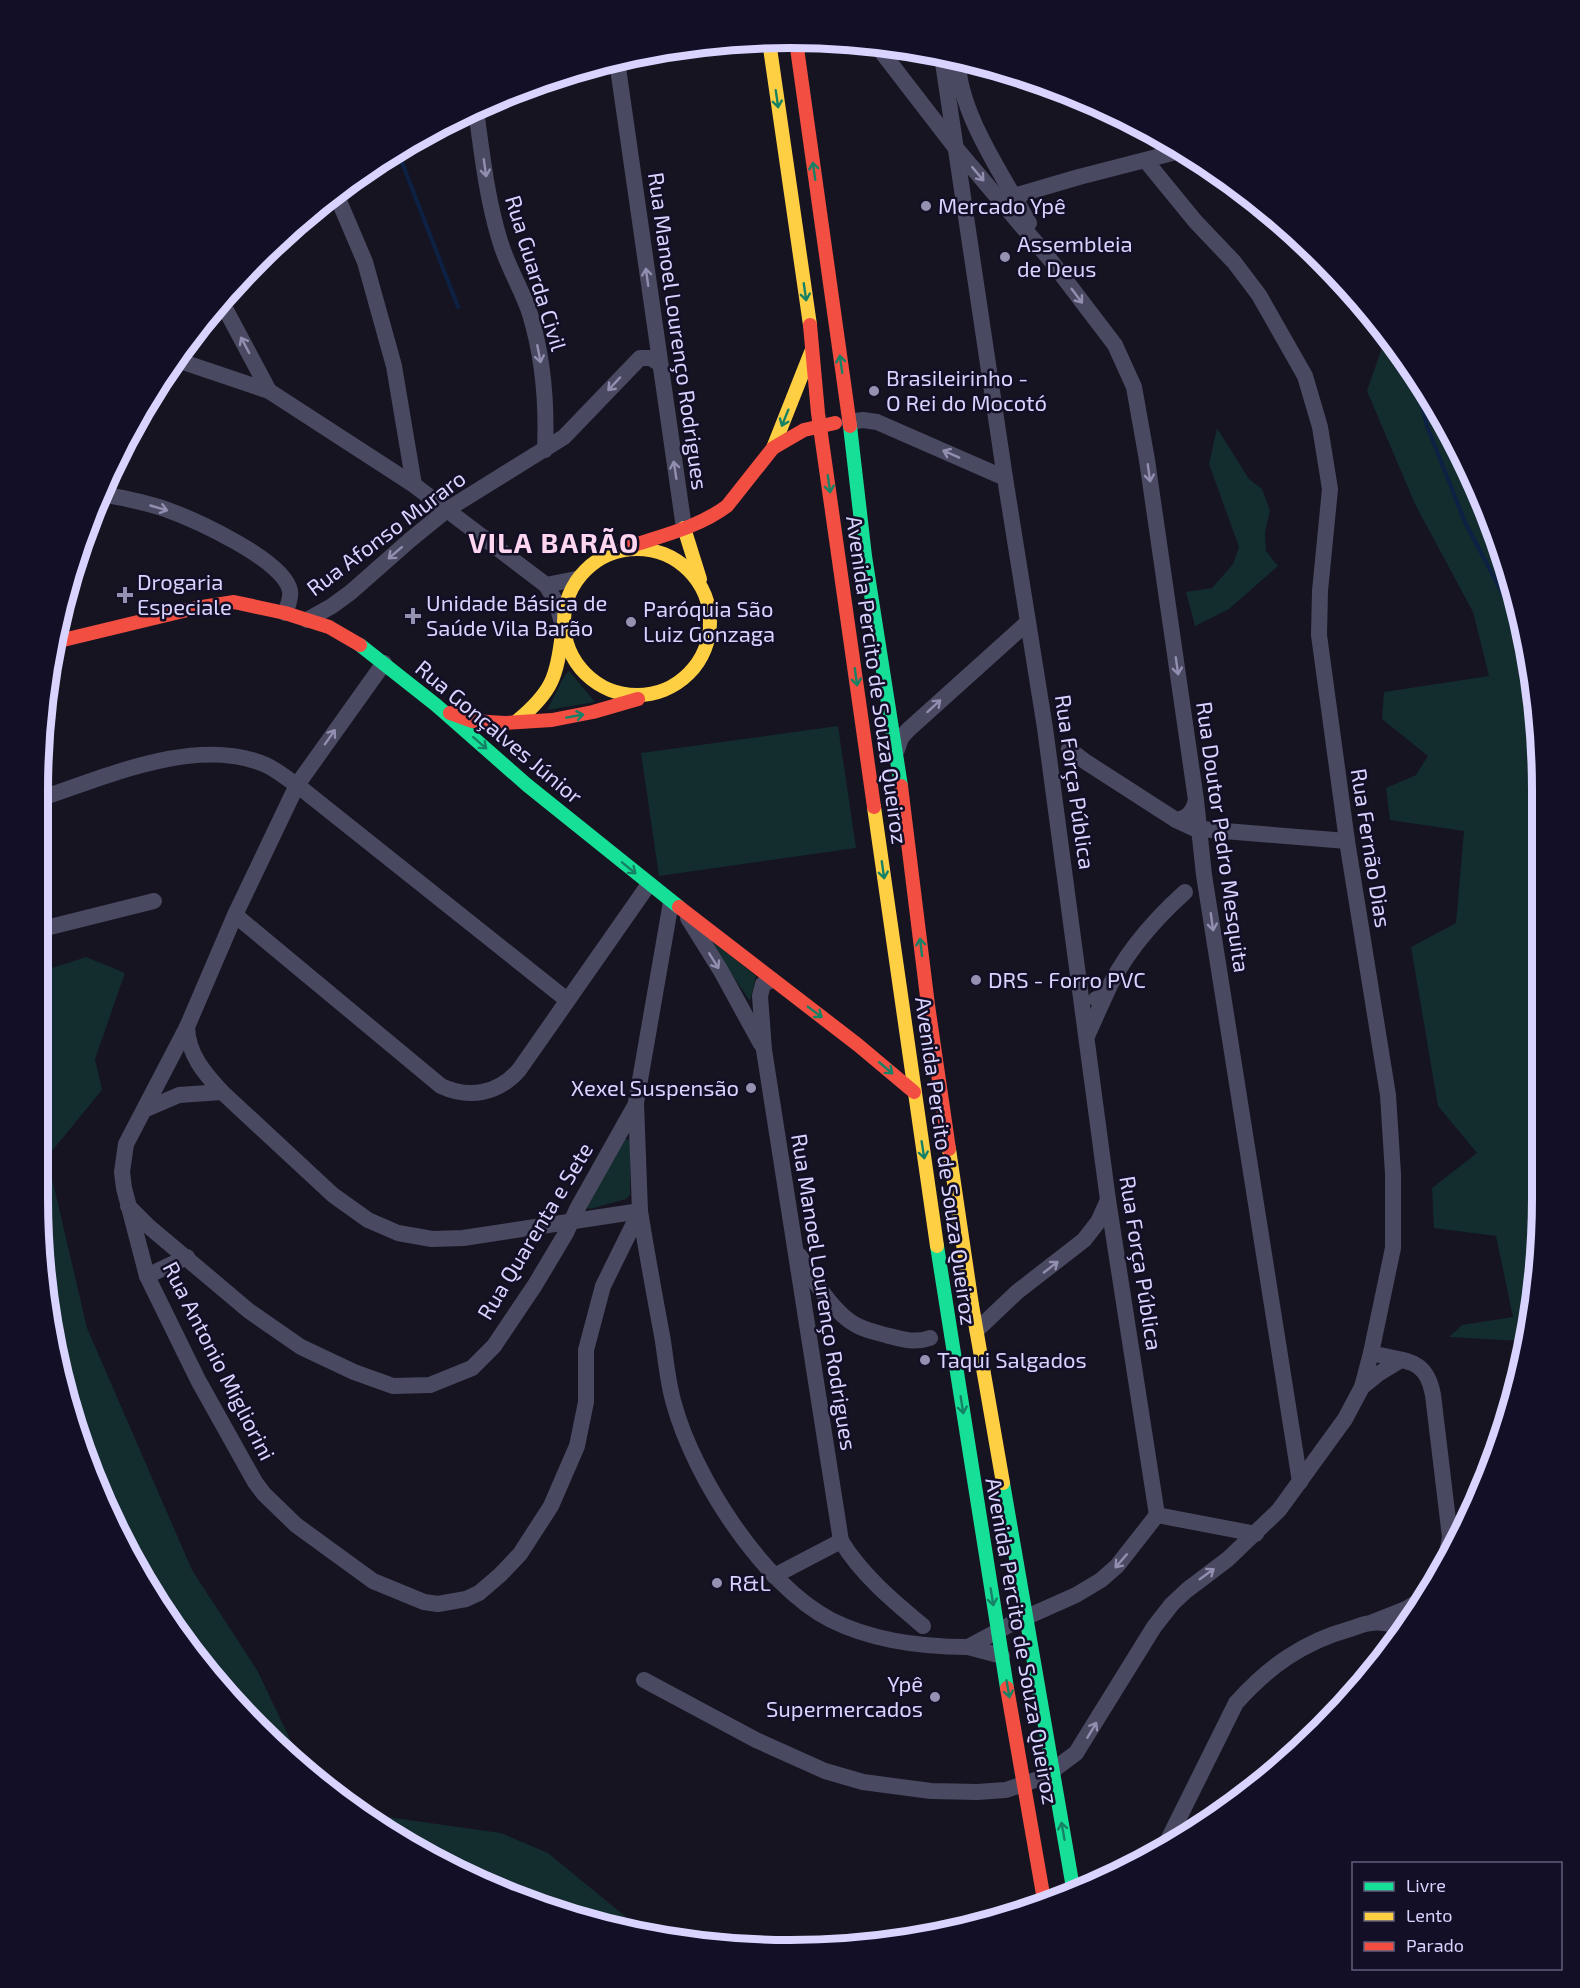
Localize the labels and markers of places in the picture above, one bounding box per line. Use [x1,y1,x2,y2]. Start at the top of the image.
place label: Mercado Ypê [938,192,1066,218]
marker: Mercado Ypê [919,199,933,213]
place label: Assembleia de Deus [1017,230,1133,281]
marker: Assembleia de Deus [998,250,1012,264]
place label: Brasileirinho - O Rei do Mocotó [886,364,1047,415]
marker: Brasileirinho - O Rei do Mocotó [867,384,881,398]
place label: Drogaria Especiale [137,568,232,619]
marker: Drogaria Especiale [118,588,132,602]
place label: Unidade Básica de Saúde Vila Barão [426,589,607,640]
place label: Paróquia São Luiz Gonzaga [643,595,775,646]
marker: Unidade Básica de Saúde Vila Barão [404,607,422,625]
marker: Paróquia São Luiz Gonzaga [624,615,638,629]
place label: DRS - Forro PVC [988,966,1146,992]
marker: DRS - Forro PVC [969,973,983,987]
place label: Xexel Suspensão [571,1074,739,1100]
marker: Xexel Suspensão [744,1081,758,1095]
place label: Taqui Salgados [937,1346,1087,1372]
marker: Taqui Salgados [918,1353,932,1367]
place label: R&L [729,1569,771,1595]
marker: R&L [710,1576,724,1590]
place label: Ypê Supermercados [766,1670,923,1721]
marker: Ypê Supermercados [928,1690,942,1704]

